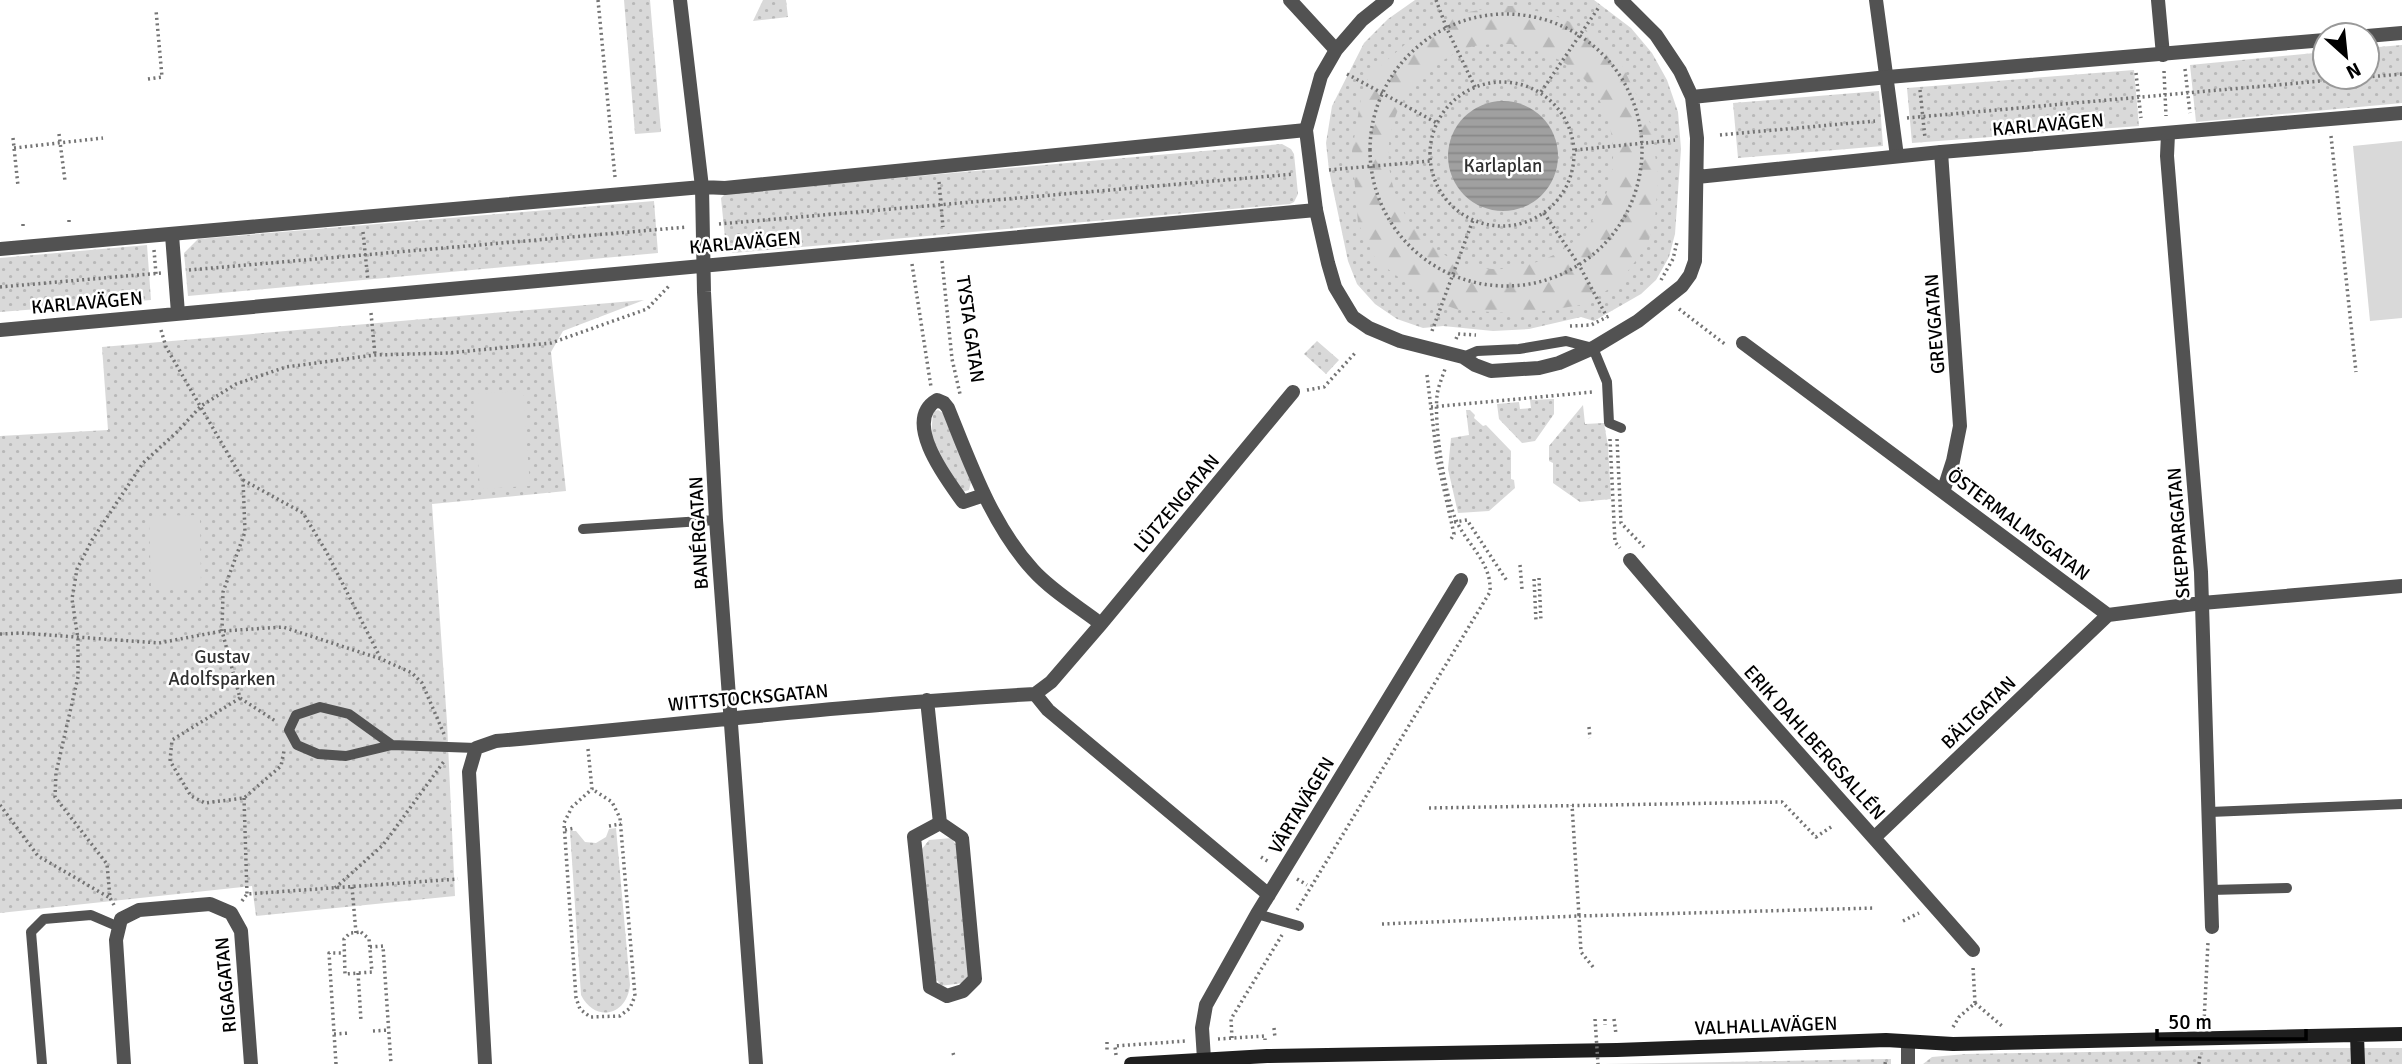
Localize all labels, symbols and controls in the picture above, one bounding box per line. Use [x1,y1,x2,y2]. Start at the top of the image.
north arrow [2311,21,2381,91]
text: N [2342,57,2365,84]
street label: KARLAVÄGEN [1991,108,2105,142]
park label: Karlaplan [1464,154,1542,178]
street label: KARLAVÄGEN [688,226,802,260]
street label: GREVGATAN [1920,273,1950,375]
street label: TYSTA GATAN [951,274,989,384]
street label: KARLAVÄGEN [30,286,144,320]
street label: LÜTZENGATAN [1129,450,1225,558]
street label: ÖSTERMALMSGATAN [1942,463,2094,586]
street label: SKEPPARGATAN [2162,467,2196,599]
street label: BANÉRGATAN [684,476,714,590]
park label: Gustav Adolfsparken [168,645,276,691]
street label: ERIK DAHLBERGSALLÉN [1738,660,1890,825]
street label: BÄLTGATAN [1936,671,2021,754]
street label: WITTSTOCKSGATAN [667,679,829,717]
street label: VÄRTAVÄGEN [1264,753,1340,858]
street label: RIGAGATAN [210,936,242,1034]
scale bar [2157,998,2306,1042]
text: 50 m [2168,1009,2212,1035]
street label: VALHALLAVÄGEN [1694,1012,1838,1040]

